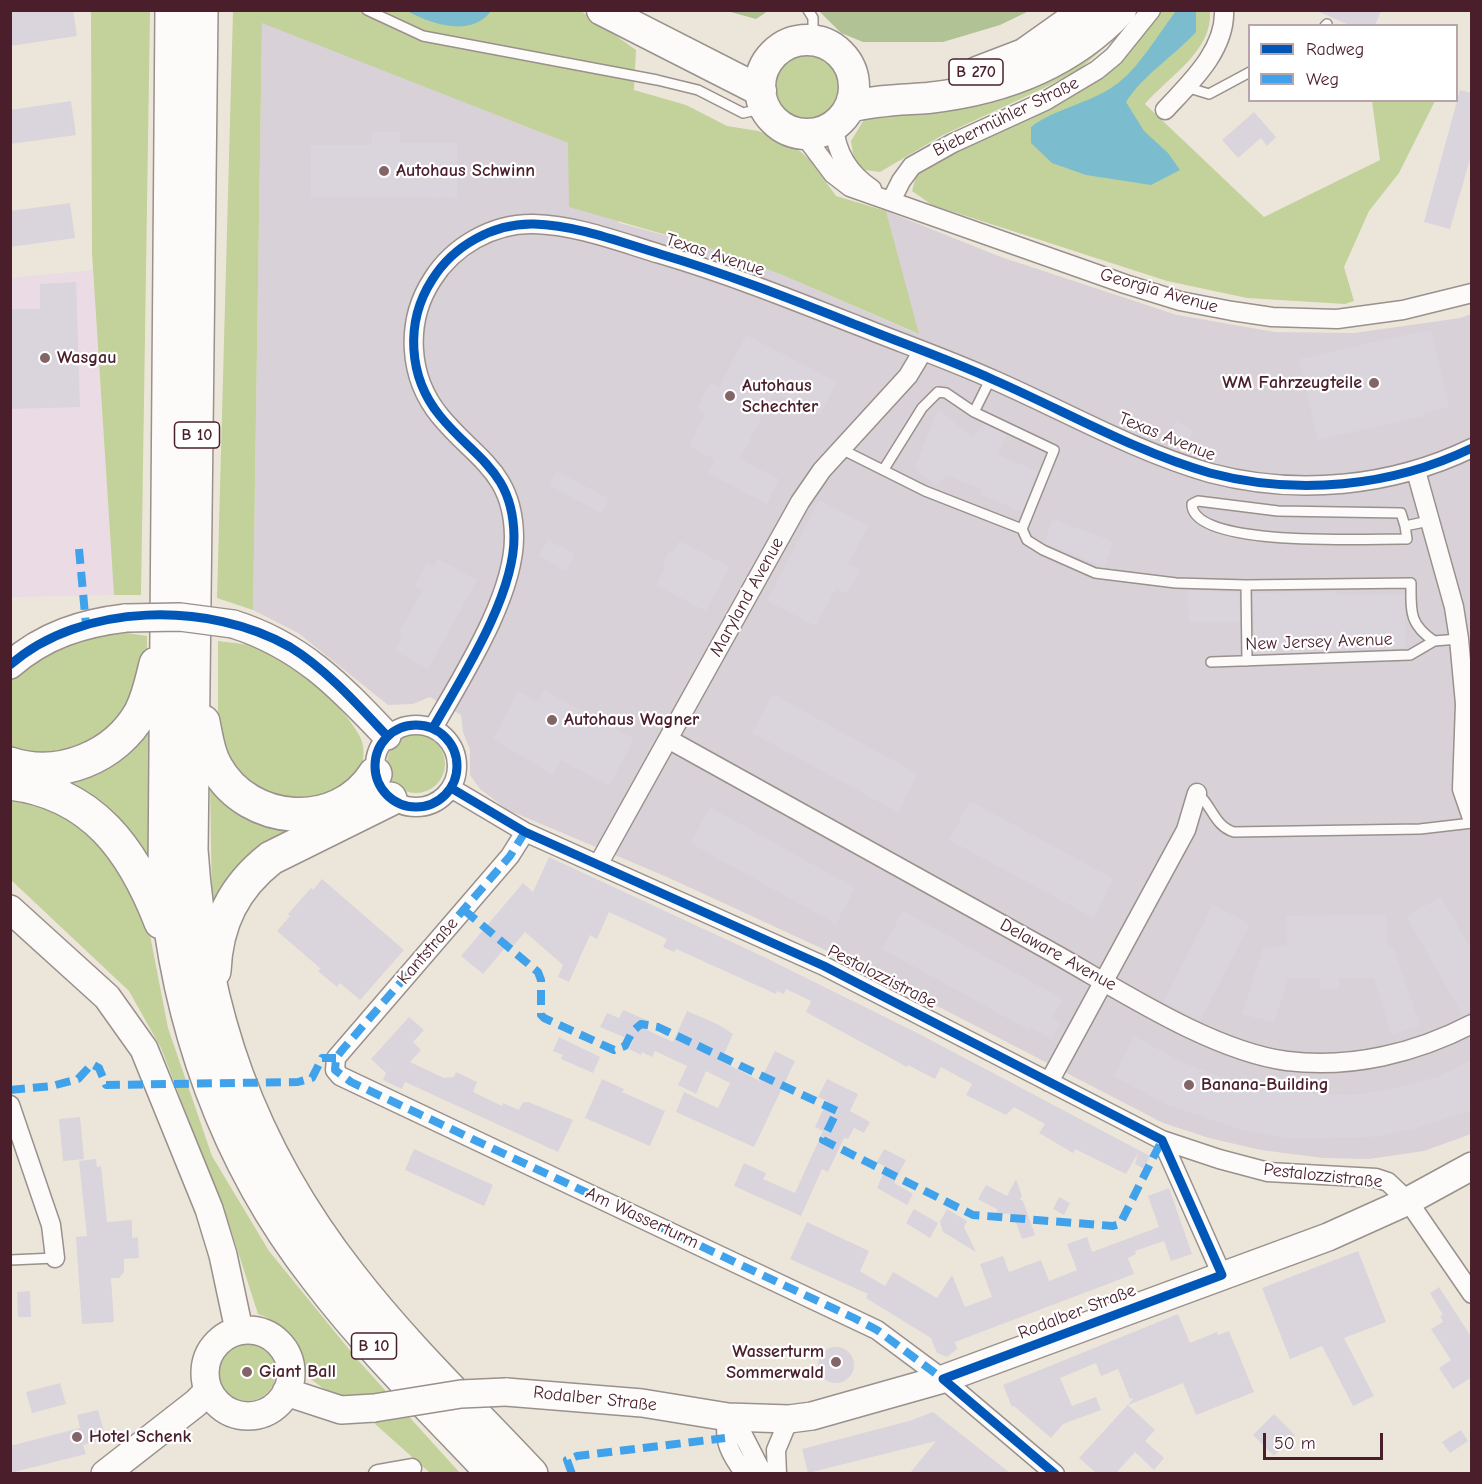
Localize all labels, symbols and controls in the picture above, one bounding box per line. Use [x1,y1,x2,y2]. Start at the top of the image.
legend [1248,24,1458,102]
text: Radweg [1306,39,1364,60]
road number: B 270 [949,59,1003,85]
text: Weg [1306,69,1339,90]
street label: Biebermühler Straße [930,72,1082,162]
place label: Autohaus Schwinn [396,160,535,182]
marker: Autohaus Schwinn [377,164,391,178]
street label: Texas Avenue [663,229,767,281]
street label: Georgia Avenue [1097,264,1221,318]
place label: Wasgau [57,347,116,369]
marker: Wasgau [38,351,52,365]
place label: WM Fahrzeugteile [1222,372,1362,394]
place label: Autohaus Schechter [742,375,818,418]
marker: WM Fahrzeugteile [1367,376,1381,390]
marker: Autohaus Schechter [723,389,737,403]
street label: Texas Avenue [1115,408,1219,466]
road number: B 10 [174,422,220,448]
street label: Maryland Avenue [705,534,789,660]
street label: New Jersey Avenue [1245,629,1393,655]
place label: Autohaus Wagner [564,709,699,731]
marker: Autohaus Wagner [545,713,559,727]
street label: Kantstraße [393,913,463,989]
street label: Delaware Avenue [996,914,1120,996]
street label: Pestalozzistraße [824,940,940,1014]
place label: Banana-Building [1201,1074,1329,1096]
marker: Banana-Building [1182,1078,1196,1092]
street label: Pestalozzistraße [1262,1159,1384,1193]
street label: Am Wasserturm [582,1182,702,1254]
street label: Rodalber Straße [1015,1280,1139,1344]
road number: B 10 [352,1333,397,1359]
place label: Wasserturm Sommerwald [726,1341,824,1384]
marker: Wasserturm Sommerwald [829,1355,843,1369]
place label: Giant Ball [259,1361,336,1383]
marker: Giant Ball [240,1365,254,1379]
street label: Rodalber Straße [532,1382,658,1416]
scale bar [1266,1421,1386,1459]
place label: Hotel Schenk [89,1426,191,1448]
marker: Hotel Schenk [70,1430,84,1444]
text: 50 m [1274,1433,1316,1454]

